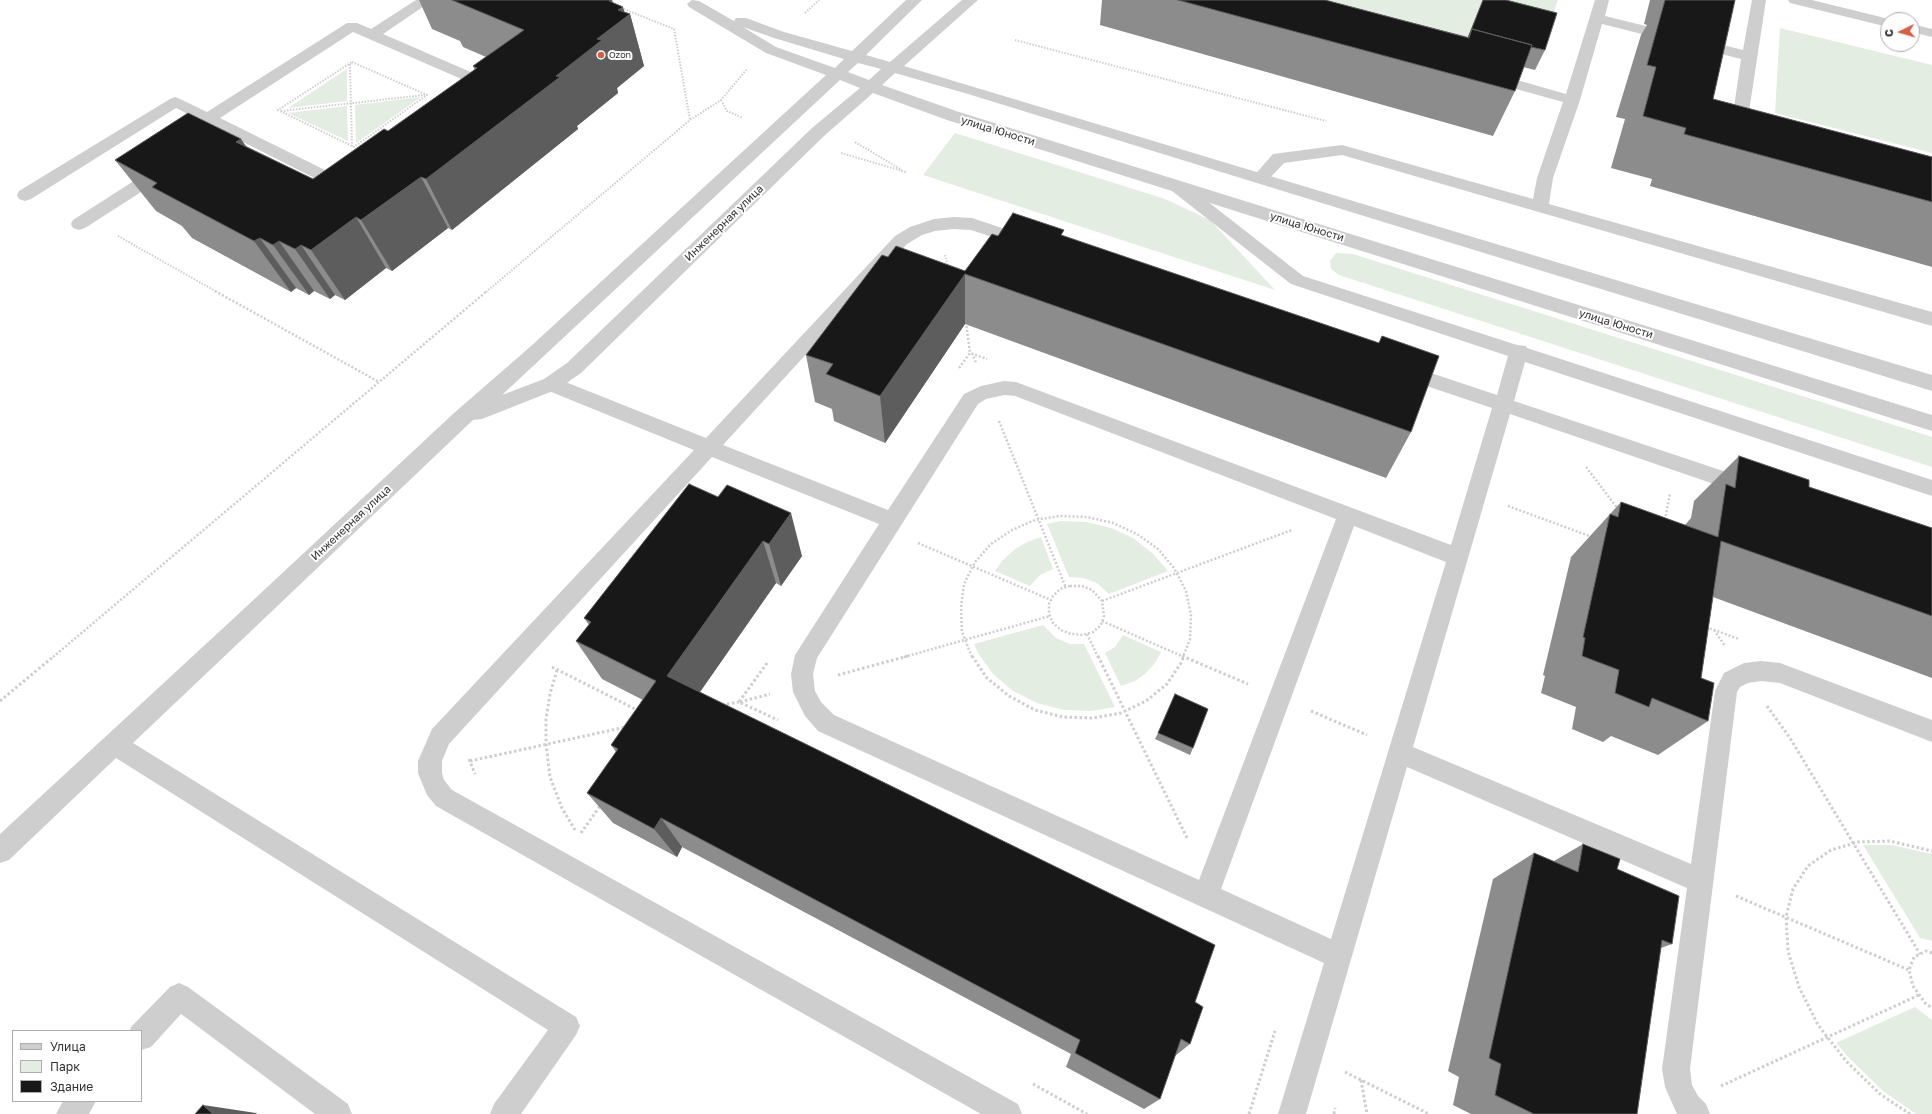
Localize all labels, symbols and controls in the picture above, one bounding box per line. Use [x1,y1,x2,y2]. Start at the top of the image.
north arrow [1880,12,1920,52]
text: С [1882,29,1895,37]
marker: Ozon [596,50,606,60]
place label: Ozon [609,50,631,60]
street label: улица Юности [959,113,1037,149]
street label: Инженерная улица [682,182,766,264]
street label: улица Юности [1268,209,1346,245]
street label: улица Юности [1577,306,1655,342]
street label: Инженерная улица [308,483,394,563]
legend [12,1030,142,1102]
text: Улица [50,1039,86,1054]
text: Парк [50,1059,80,1074]
text: Здание [50,1079,93,1094]

